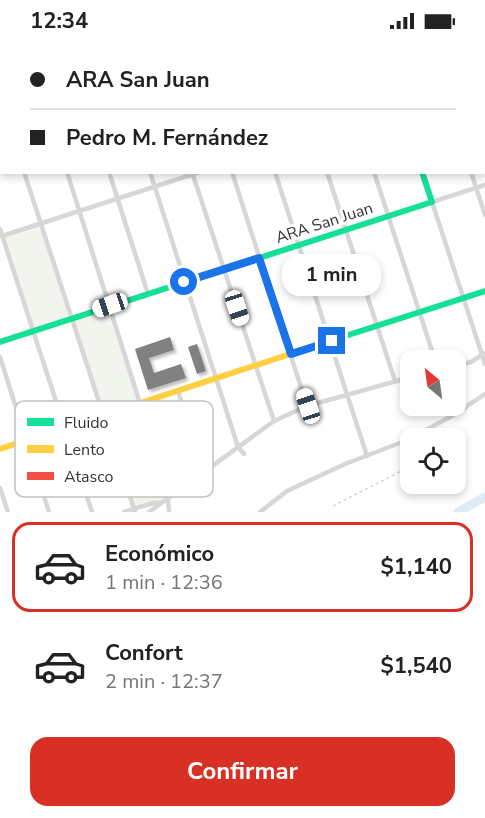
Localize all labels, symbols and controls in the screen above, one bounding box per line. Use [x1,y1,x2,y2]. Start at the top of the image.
text: 12:34 [30,6,88,36]
text: ARA San Juan [66,65,210,95]
text: Pedro M. Fernández [66,123,268,153]
street label: ARA San Juan [273,197,376,249]
callout: 1 min [282,254,382,296]
text: 1 min [306,261,357,288]
route start [170,268,197,295]
car [223,288,251,328]
car [90,291,130,319]
route end [318,327,345,354]
north arrow [400,350,466,416]
map controls [400,350,466,494]
car [294,386,322,426]
legend [15,401,213,497]
text: Fluido [64,412,109,434]
button: locate [400,428,466,494]
text: Lento [64,439,105,461]
text: Atasco [64,466,113,488]
text: Económico [105,539,214,569]
icon: car [33,540,87,594]
text: $1,140 [381,552,452,582]
text: 1 min · 12:36 [105,569,223,596]
text: Confort [105,638,183,668]
icon: car [33,639,87,693]
text: $1,540 [381,651,452,681]
text: 2 min · 12:37 [105,668,223,695]
button: Confirmar [30,737,455,806]

